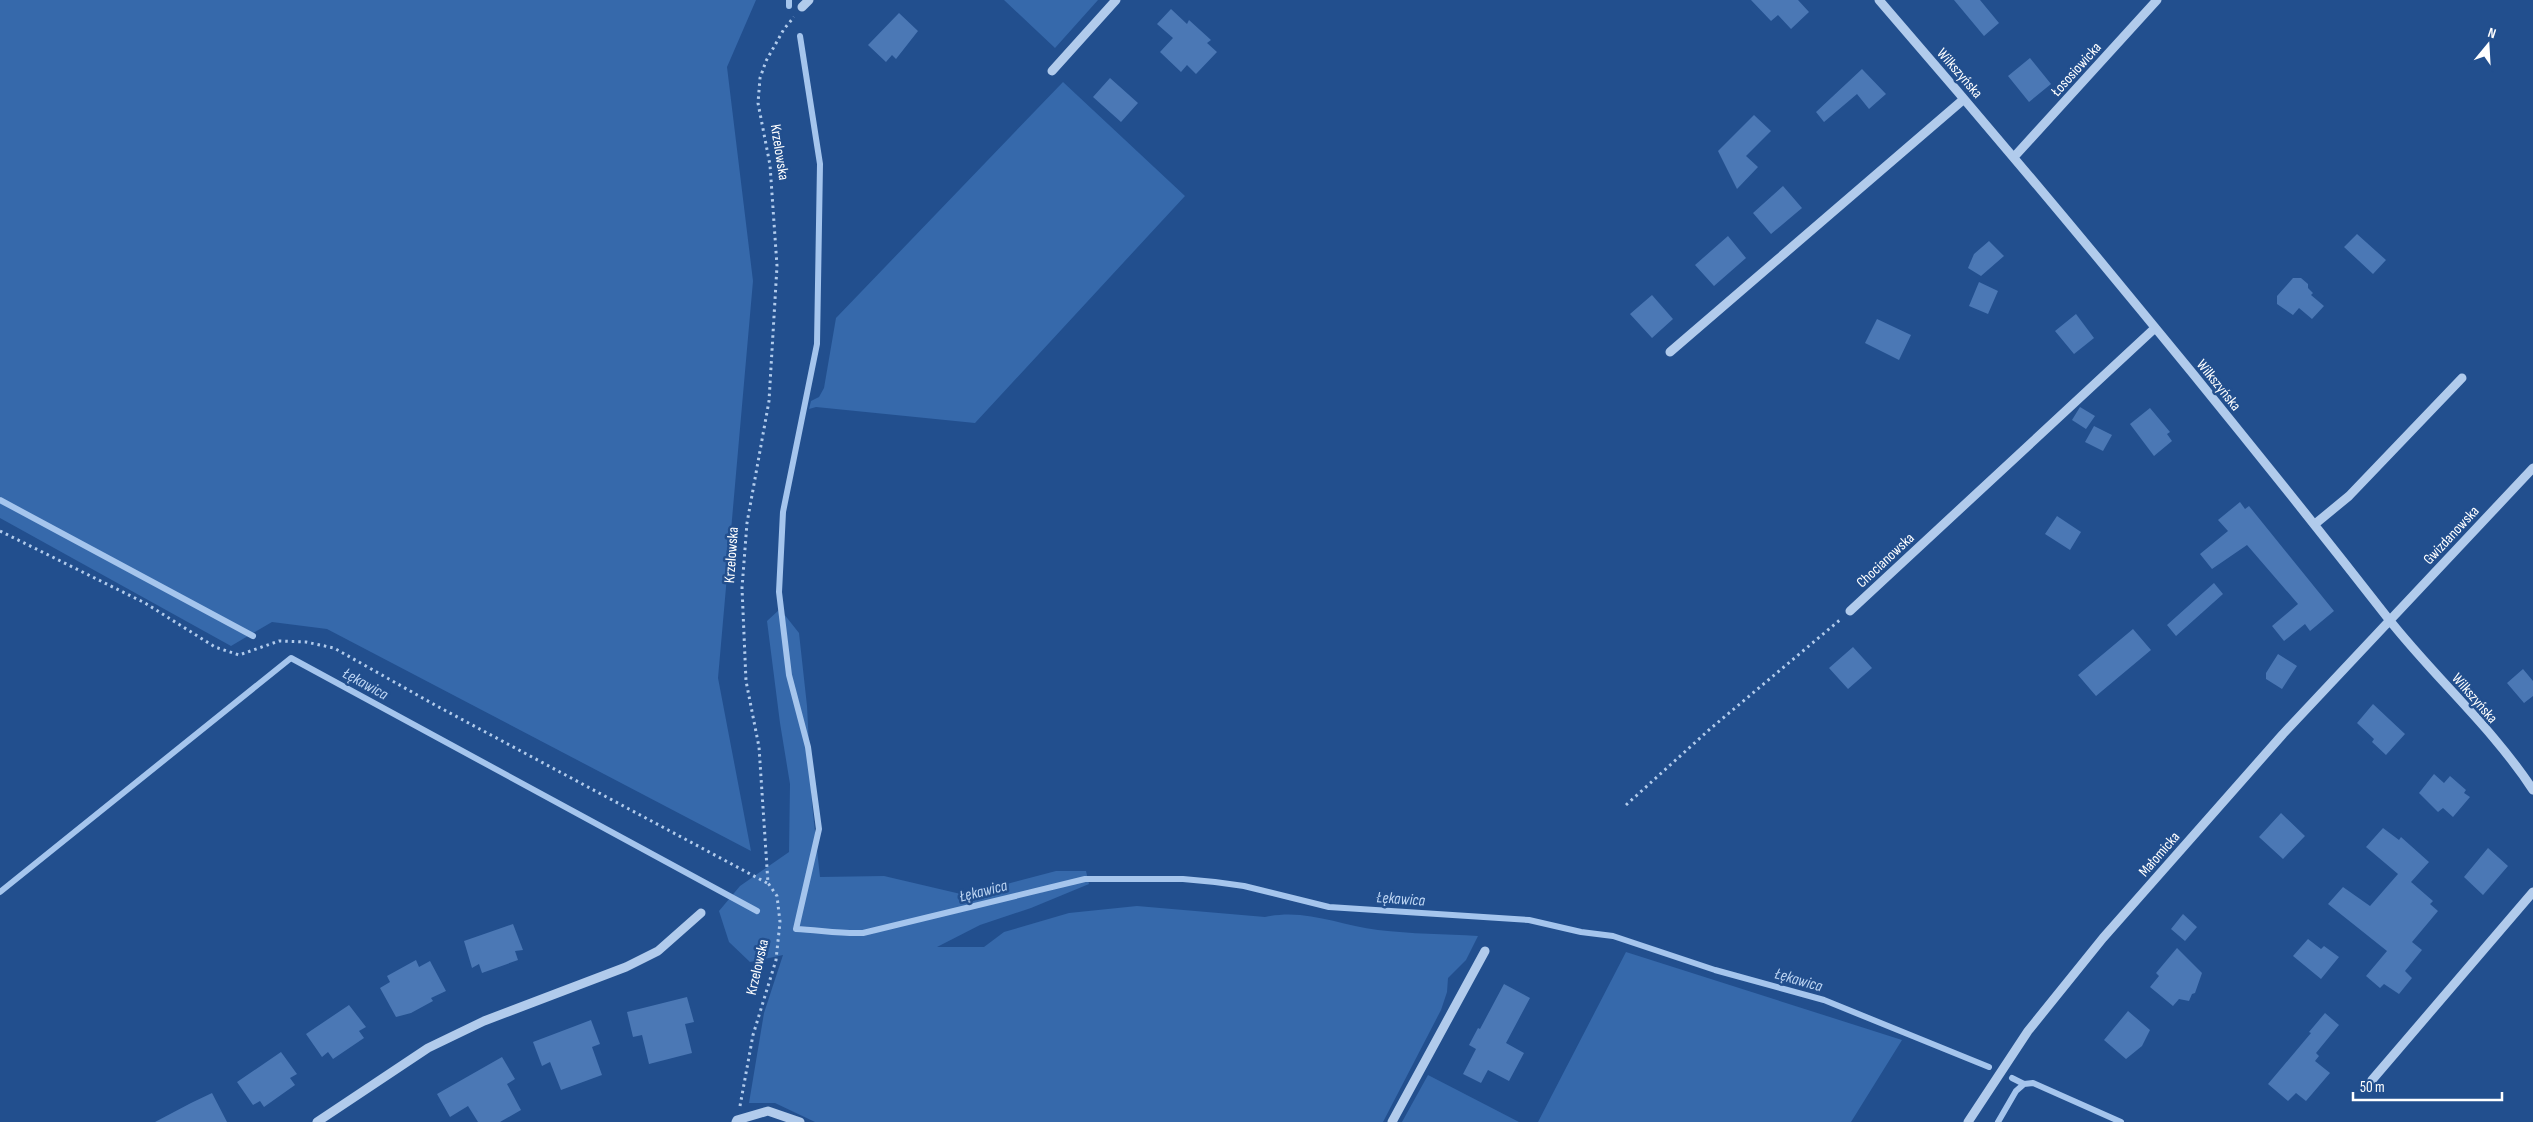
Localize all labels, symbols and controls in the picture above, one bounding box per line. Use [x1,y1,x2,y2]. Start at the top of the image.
north arrow [2463,20,2513,70]
text: N [2486,24,2498,42]
street label: Łososiowicka [2046,38,2106,101]
street label: Wilkszyńska [1933,44,1987,103]
street label: Krzelowska [766,123,793,182]
street label: Wilkszyńska [2192,356,2245,415]
street label: Gwizdanowska [2419,502,2484,569]
street label: Krzelowska [720,526,743,584]
street label: Chocianowska [1852,529,1918,592]
water label: Łękawica [339,664,392,705]
street label: Wilkszyńska [2448,669,2502,728]
street label: Małomicka [2135,828,2184,881]
water label: Łękawica [957,876,1010,907]
water label: Łękawica [1376,888,1426,911]
street label: Krzelowska [742,937,773,997]
water label: Łękawica [1773,965,1825,996]
scale bar [2353,1070,2502,1102]
text: 50 m [2360,1078,2385,1097]

